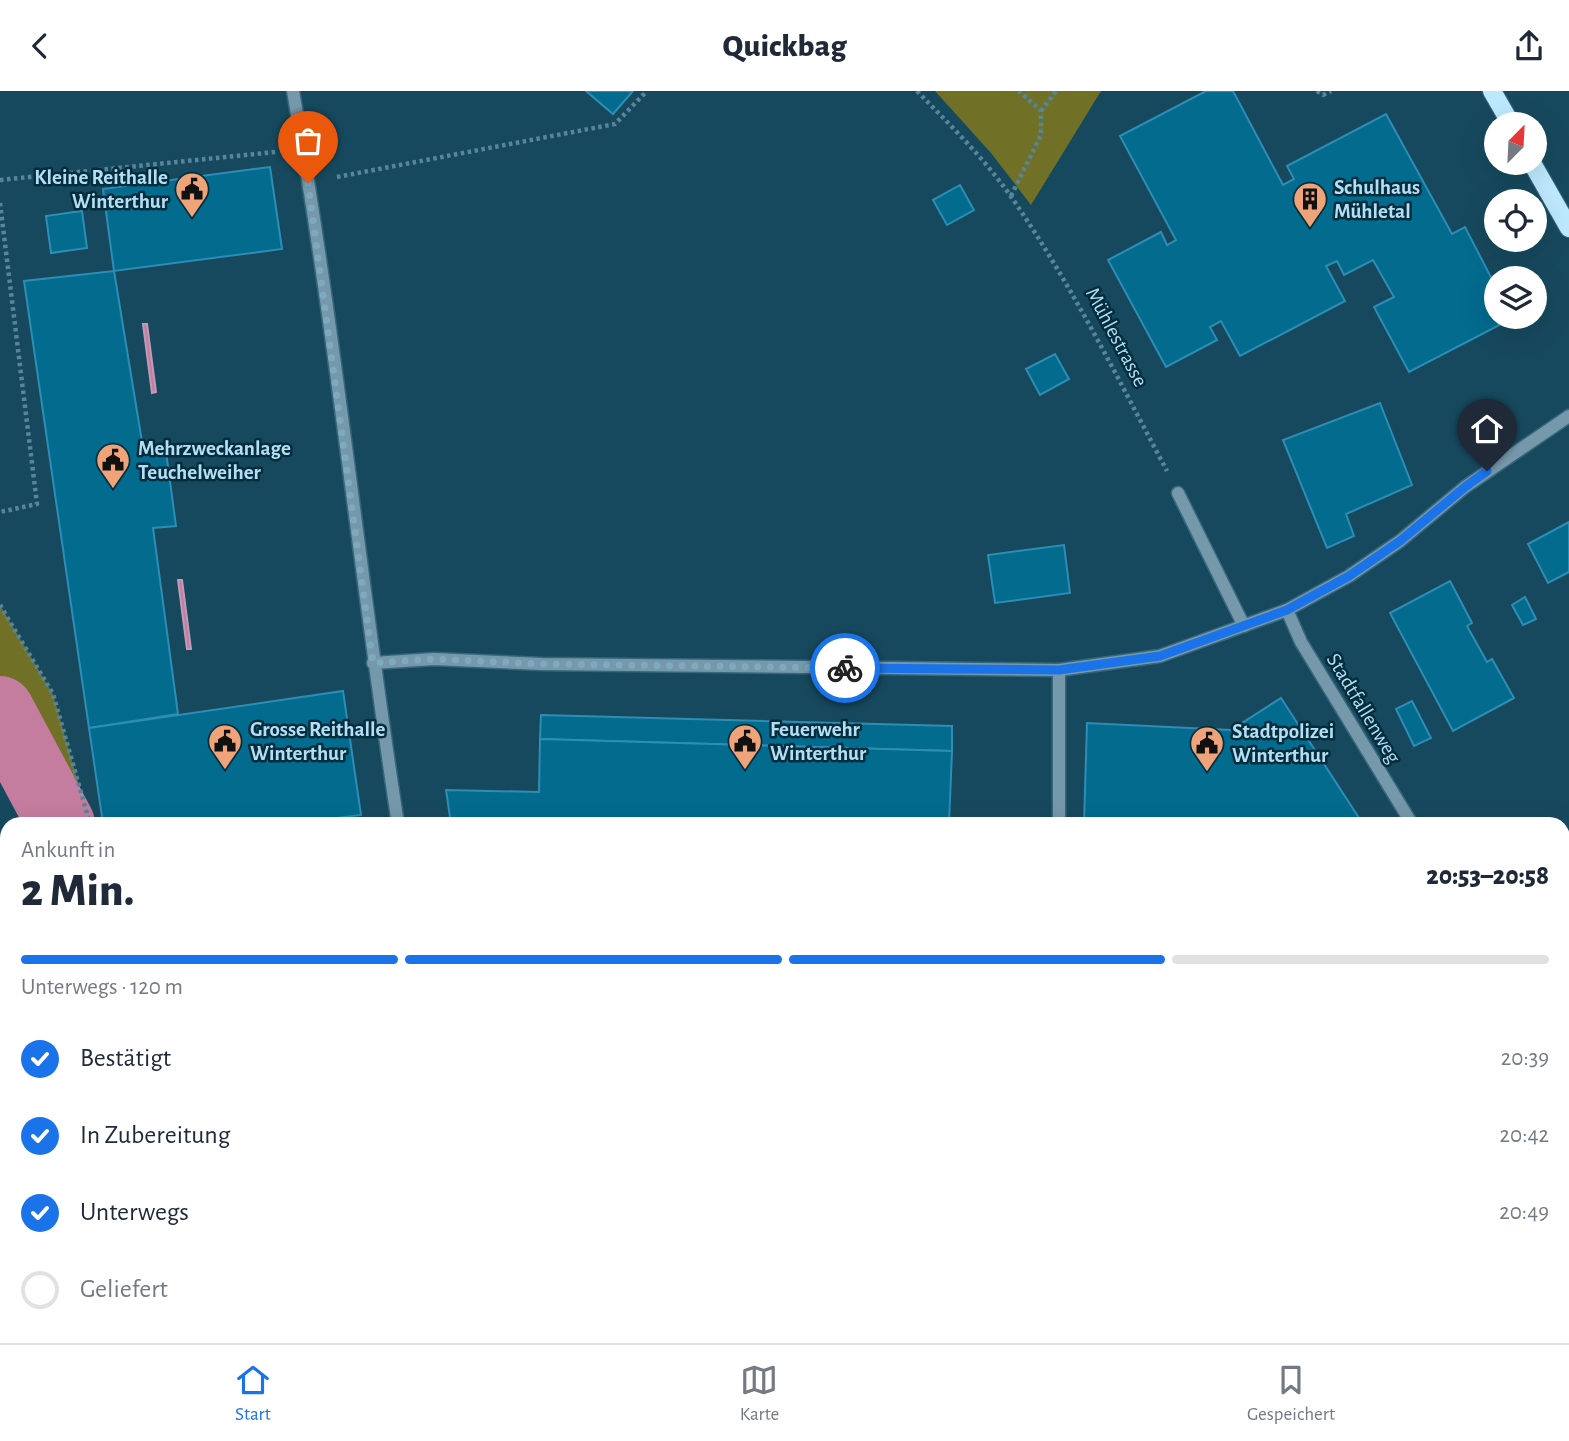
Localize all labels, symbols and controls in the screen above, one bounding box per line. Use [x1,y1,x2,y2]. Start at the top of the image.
icon: back [21,27,59,65]
icon: share [1510,27,1548,65]
text: Quickbag [723,30,846,62]
pin [278,111,338,183]
north arrow [1484,112,1547,175]
map controls [1484,112,1547,329]
icon: bag [289,122,327,160]
place label: Kleine Reithalle Winterthur [34,167,169,212]
public building icon: Kleine Reithalle Winterthur [173,170,211,219]
place label: Schulhaus Mühletal [1334,177,1420,222]
building icon: Schulhaus Mühletal [1291,180,1329,229]
button: locate [1484,189,1547,252]
button: layers [1484,266,1547,329]
street label: Mühlestrasse [1082,284,1151,390]
pin [1457,399,1517,471]
icon: home [1468,410,1506,448]
place label: Mehrzweckanlage Teuchelweiher [138,438,291,483]
public building icon: Mehrzweckanlage Teuchelweiher [94,441,132,490]
courier [810,633,880,703]
icon: bike [826,649,864,687]
street label: Stadtfallenweg [1323,650,1405,767]
place label: Grosse Reithalle Winterthur [250,719,386,764]
place label: Feuerwehr Winterthur [770,719,867,764]
place label: Stadtpolizei Winterthur [1232,721,1334,766]
public building icon: Grosse Reithalle Winterthur [206,722,244,771]
public building icon: Feuerwehr Winterthur [726,722,764,771]
public building icon: Stadtpolizei Winterthur [1188,724,1226,773]
text: Ankunft in [21,839,115,862]
text: 20:53–20:58 [1426,863,1549,889]
text: 2 Min. [21,868,134,914]
text: Unterwegs · 120 m [21,976,183,999]
icon: check [21,1040,59,1078]
text: Bestätigt [80,1045,171,1071]
text: 20:39 [1501,1047,1549,1070]
icon: check [21,1117,59,1155]
text: In Zubereitung [80,1122,230,1148]
text: 20:42 [1500,1124,1549,1147]
icon: check [21,1194,59,1232]
text: Unterwegs [80,1199,189,1225]
text: 20:49 [1499,1201,1549,1224]
text: Geliefert [80,1276,168,1302]
tab: Start [234,1361,272,1426]
tab: Karte [740,1361,779,1426]
tab: Gespeichert [1247,1361,1335,1426]

